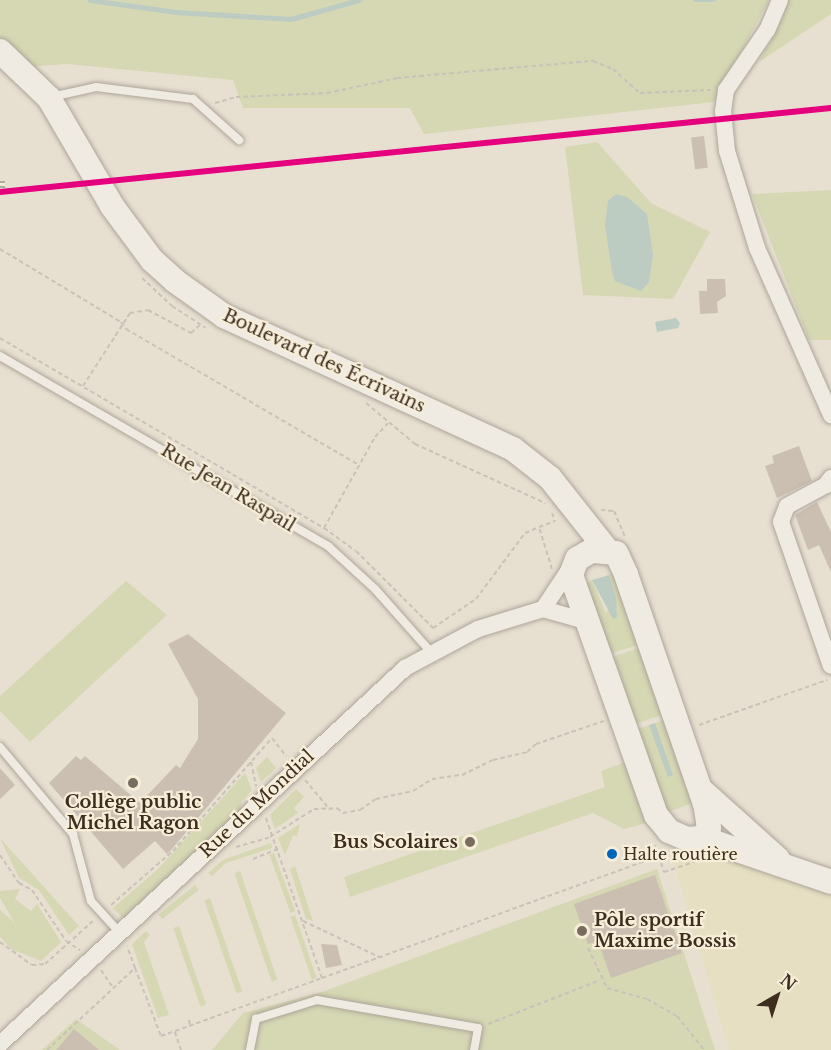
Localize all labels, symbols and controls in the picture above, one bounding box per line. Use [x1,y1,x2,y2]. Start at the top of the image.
street label: Boulevard des Écrivains [219,305,429,417]
street label: Rue Jean Raspail [157,439,299,537]
street label: Rue du Mondial [195,745,319,863]
marker: Collège public Michel Ragon [126,776,140,790]
place label: Collège public Michel Ragon [65,792,201,834]
place label: Bus Scolaires [333,831,458,853]
marker: Bus Scolaires [463,835,477,849]
place label: Halte routière [623,844,738,864]
marker: Halte routière [606,848,618,860]
place label: Pôle sportif Maxime Bossis [594,910,736,952]
marker: Pôle sportif Maxime Bossis [575,924,589,938]
north arrow [747,966,807,1026]
text: N [776,970,800,995]

